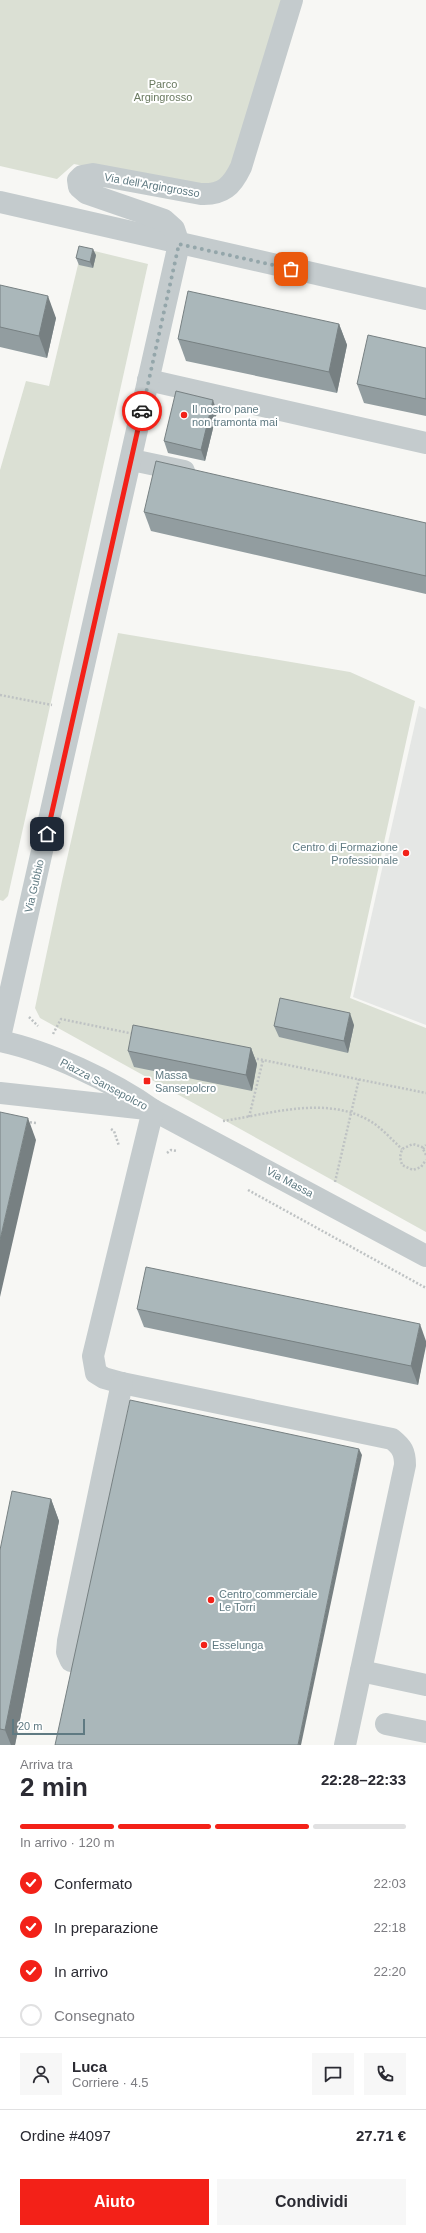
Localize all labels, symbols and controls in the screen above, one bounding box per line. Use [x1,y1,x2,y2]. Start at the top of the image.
park label: Parco Argingrosso [134,78,192,103]
street label: Via dell'Argingrosso [103,171,201,199]
pin [274,252,308,286]
icon: bag [280,258,302,280]
courier [122,391,162,431]
icon: car [131,400,153,422]
place label: Il nostro pane non tramonta mai [192,403,278,428]
marker: Il nostro pane non tramonta mai [179,410,189,420]
pin [30,817,64,851]
icon: home [36,823,58,845]
place label: Centro di Formazione Professionale [292,841,398,866]
marker: Centro di Formazione Professionale [401,848,411,858]
street label: Via Gubbio [22,858,46,914]
street label: Piazza Sansepolcro [58,1056,150,1112]
place label: Massa Sansepolcro [155,1069,216,1094]
marker: Massa Sansepolcro [142,1076,152,1086]
street label: Via Massa [265,1165,316,1200]
place label: Centro commerciale Le Torri [219,1588,317,1613]
marker: Centro commerciale Le Torri [206,1595,216,1605]
place label: Esselunga [212,1639,264,1651]
marker: Esselunga [199,1640,209,1650]
scale bar [12,1717,85,1736]
text: 20 m [18,1720,42,1732]
text: Arriva tra [20,1757,73,1772]
text: 22:28–22:33 [321,1771,406,1788]
text: 2 min [20,1772,88,1802]
text: In arrivo · 120 m [20,1835,115,1850]
icon: check [20,1872,42,1894]
text: Confermato [54,1875,132,1892]
text: 22:03 [373,1876,406,1891]
icon: check [20,1916,42,1938]
text: In preparazione [54,1919,158,1936]
text: 22:18 [373,1920,406,1935]
icon: check [20,1960,42,1982]
text: In arrivo [54,1963,108,1980]
text: 22:20 [373,1964,406,1979]
text: Consegnato [54,2007,135,2024]
button: person [20,2053,62,2095]
button: chat [312,2053,354,2095]
button: phone [364,2053,406,2095]
text: Luca [72,2058,107,2075]
text: Corriere · 4.5 [72,2075,149,2090]
text: Ordine #4097 [20,2127,111,2144]
text: 27.71 € [356,2127,406,2144]
button: Aiuto [20,2179,209,2225]
button: Condividi [217,2179,406,2225]

